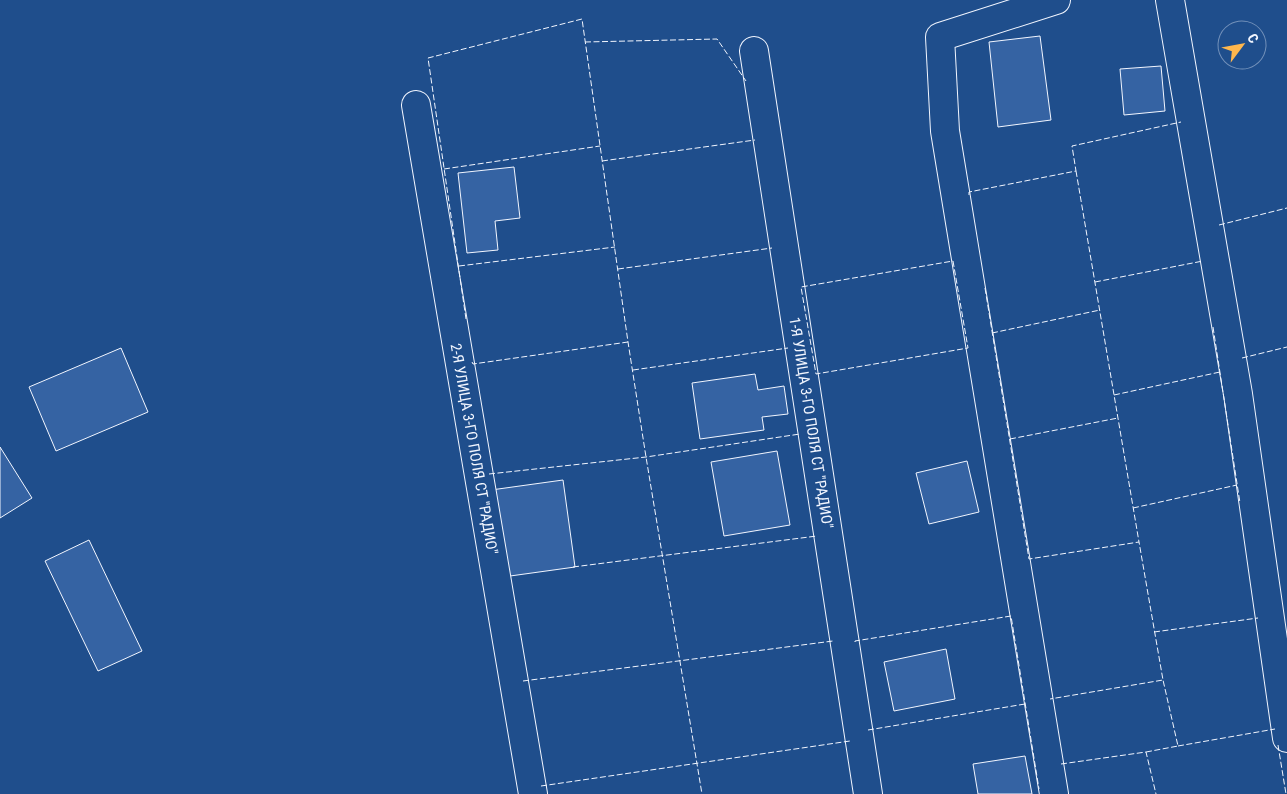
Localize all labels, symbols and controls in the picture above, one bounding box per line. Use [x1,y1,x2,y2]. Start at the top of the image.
north arrow [1217,20,1267,70]
text: С [1244,30,1262,46]
street label: 1-Я УЛИЦА 3-ГО ПОЛЯ СТ "РАДИО" [785,316,837,530]
street label: 2-Я УЛИЦА 3-ГО ПОЛЯ СТ "РАДИО" [447,342,501,556]

